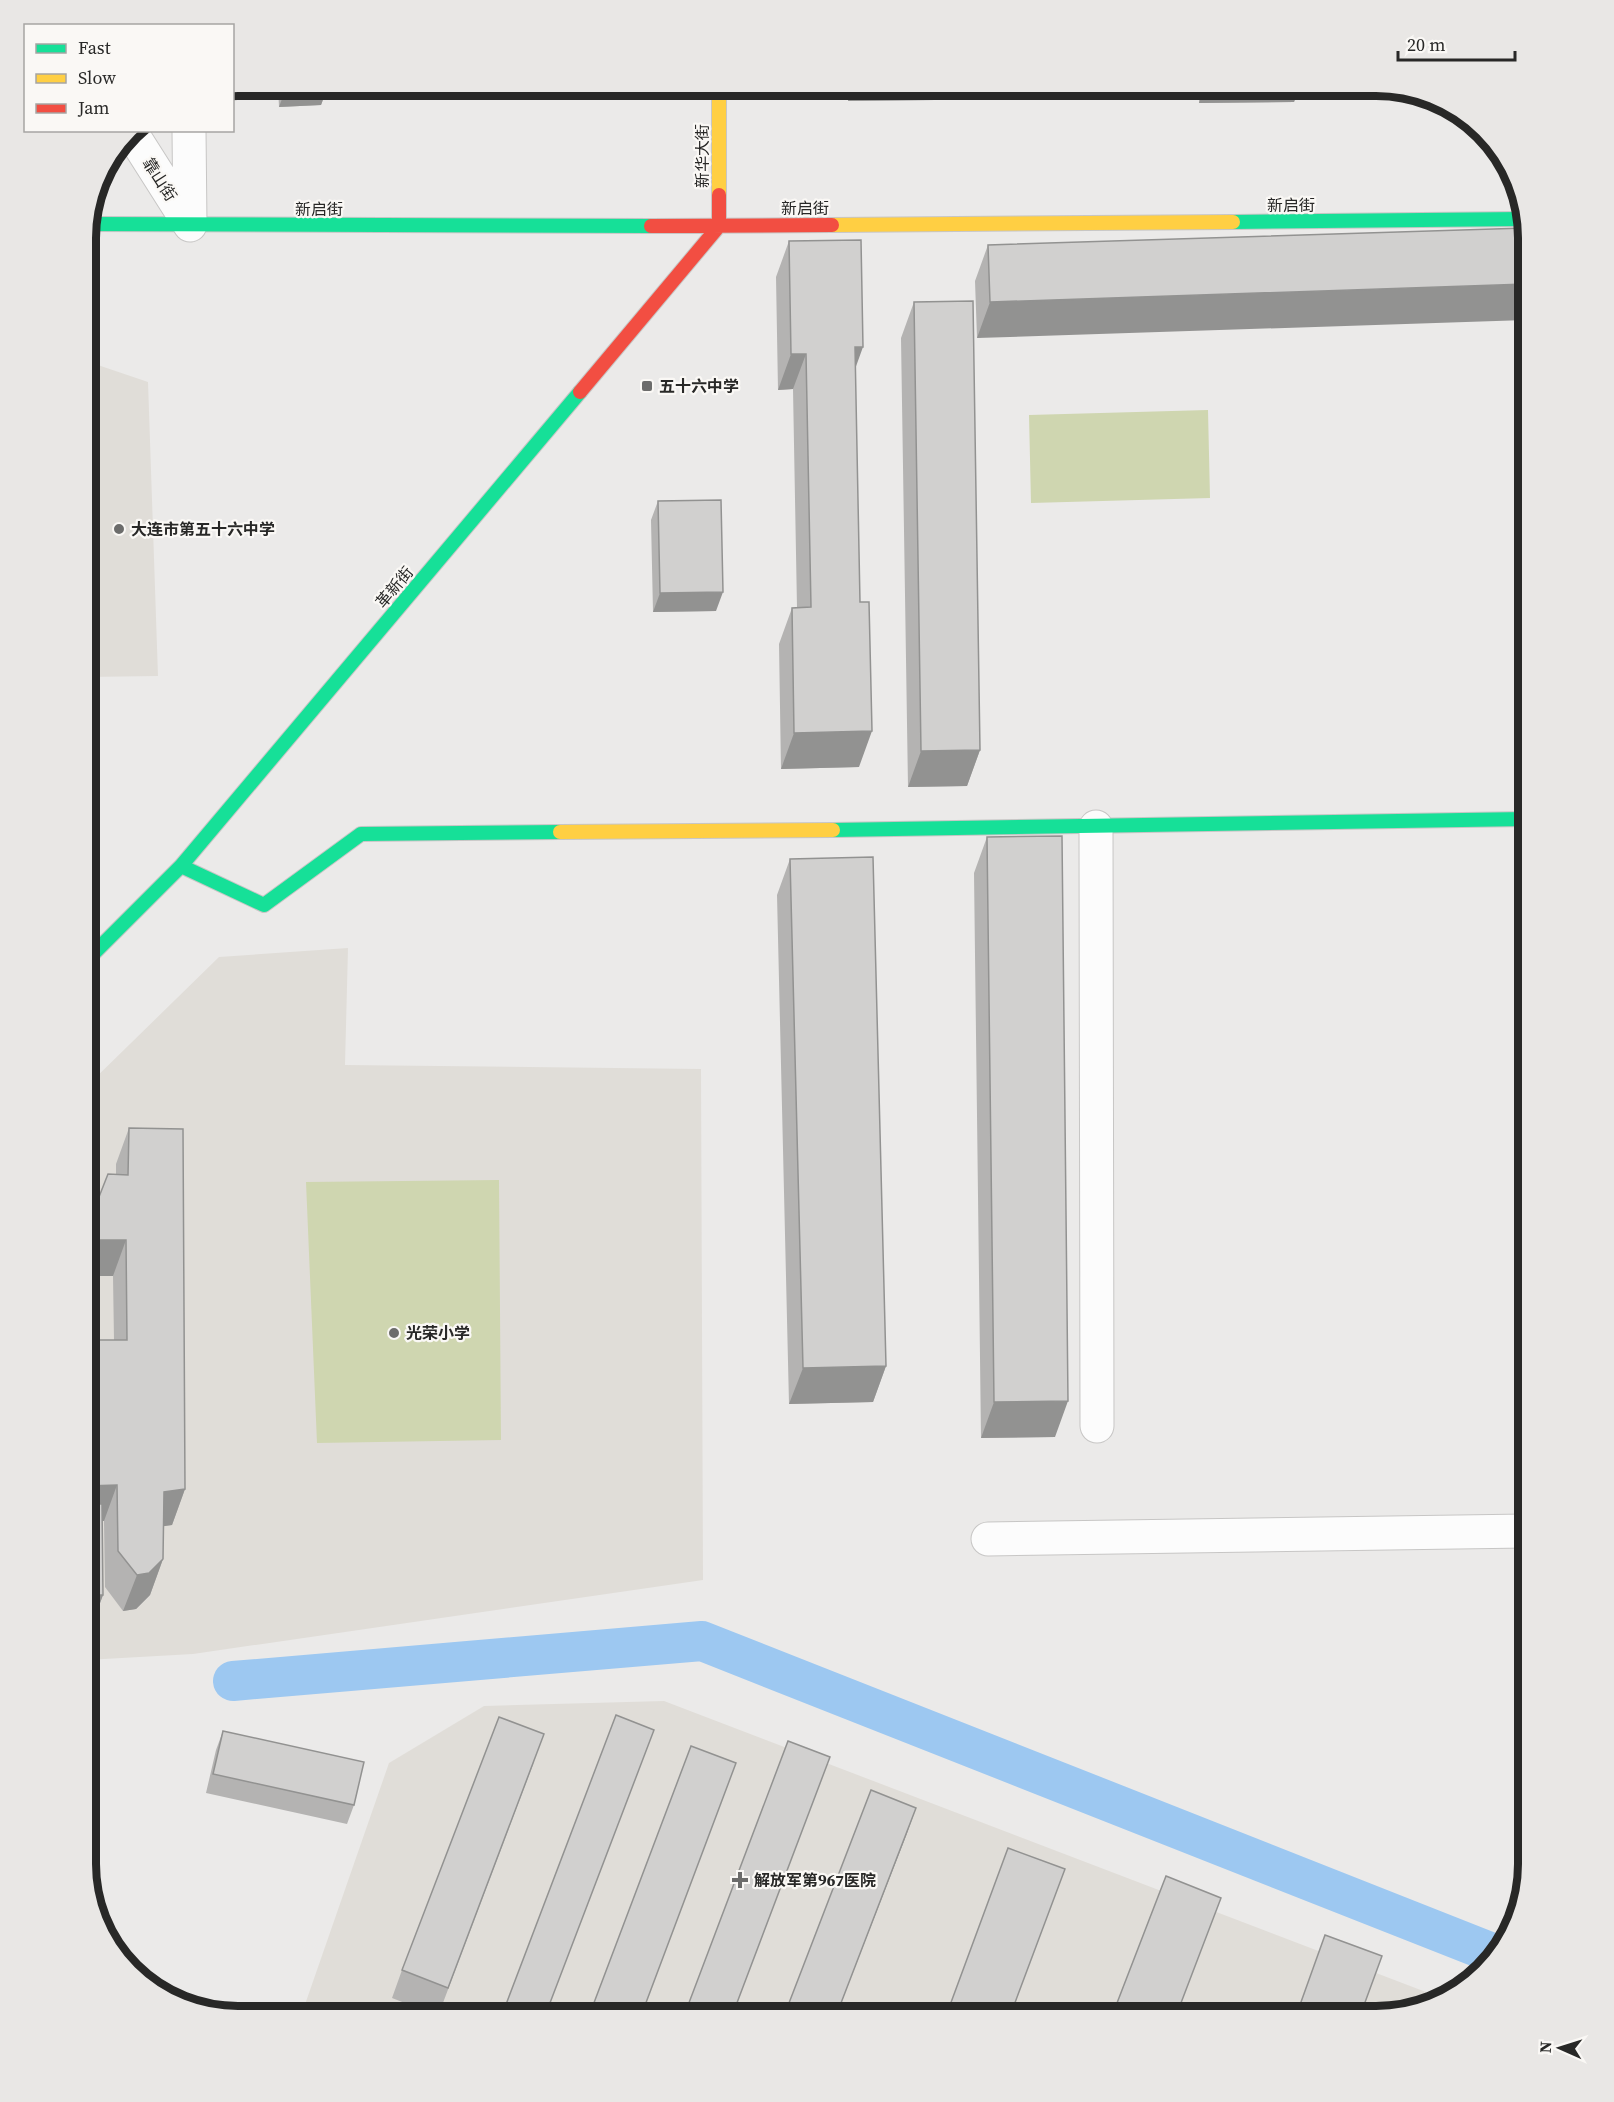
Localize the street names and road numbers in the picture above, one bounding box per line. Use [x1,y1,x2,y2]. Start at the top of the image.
street label: 新华大街 [691,124,713,188]
street label: 靠山街 [138,153,182,205]
street label: 新启街 [1267,194,1315,216]
street label: 新启街 [781,197,829,219]
street label: 新启街 [295,198,343,220]
street label: 革新街 [370,562,418,612]

